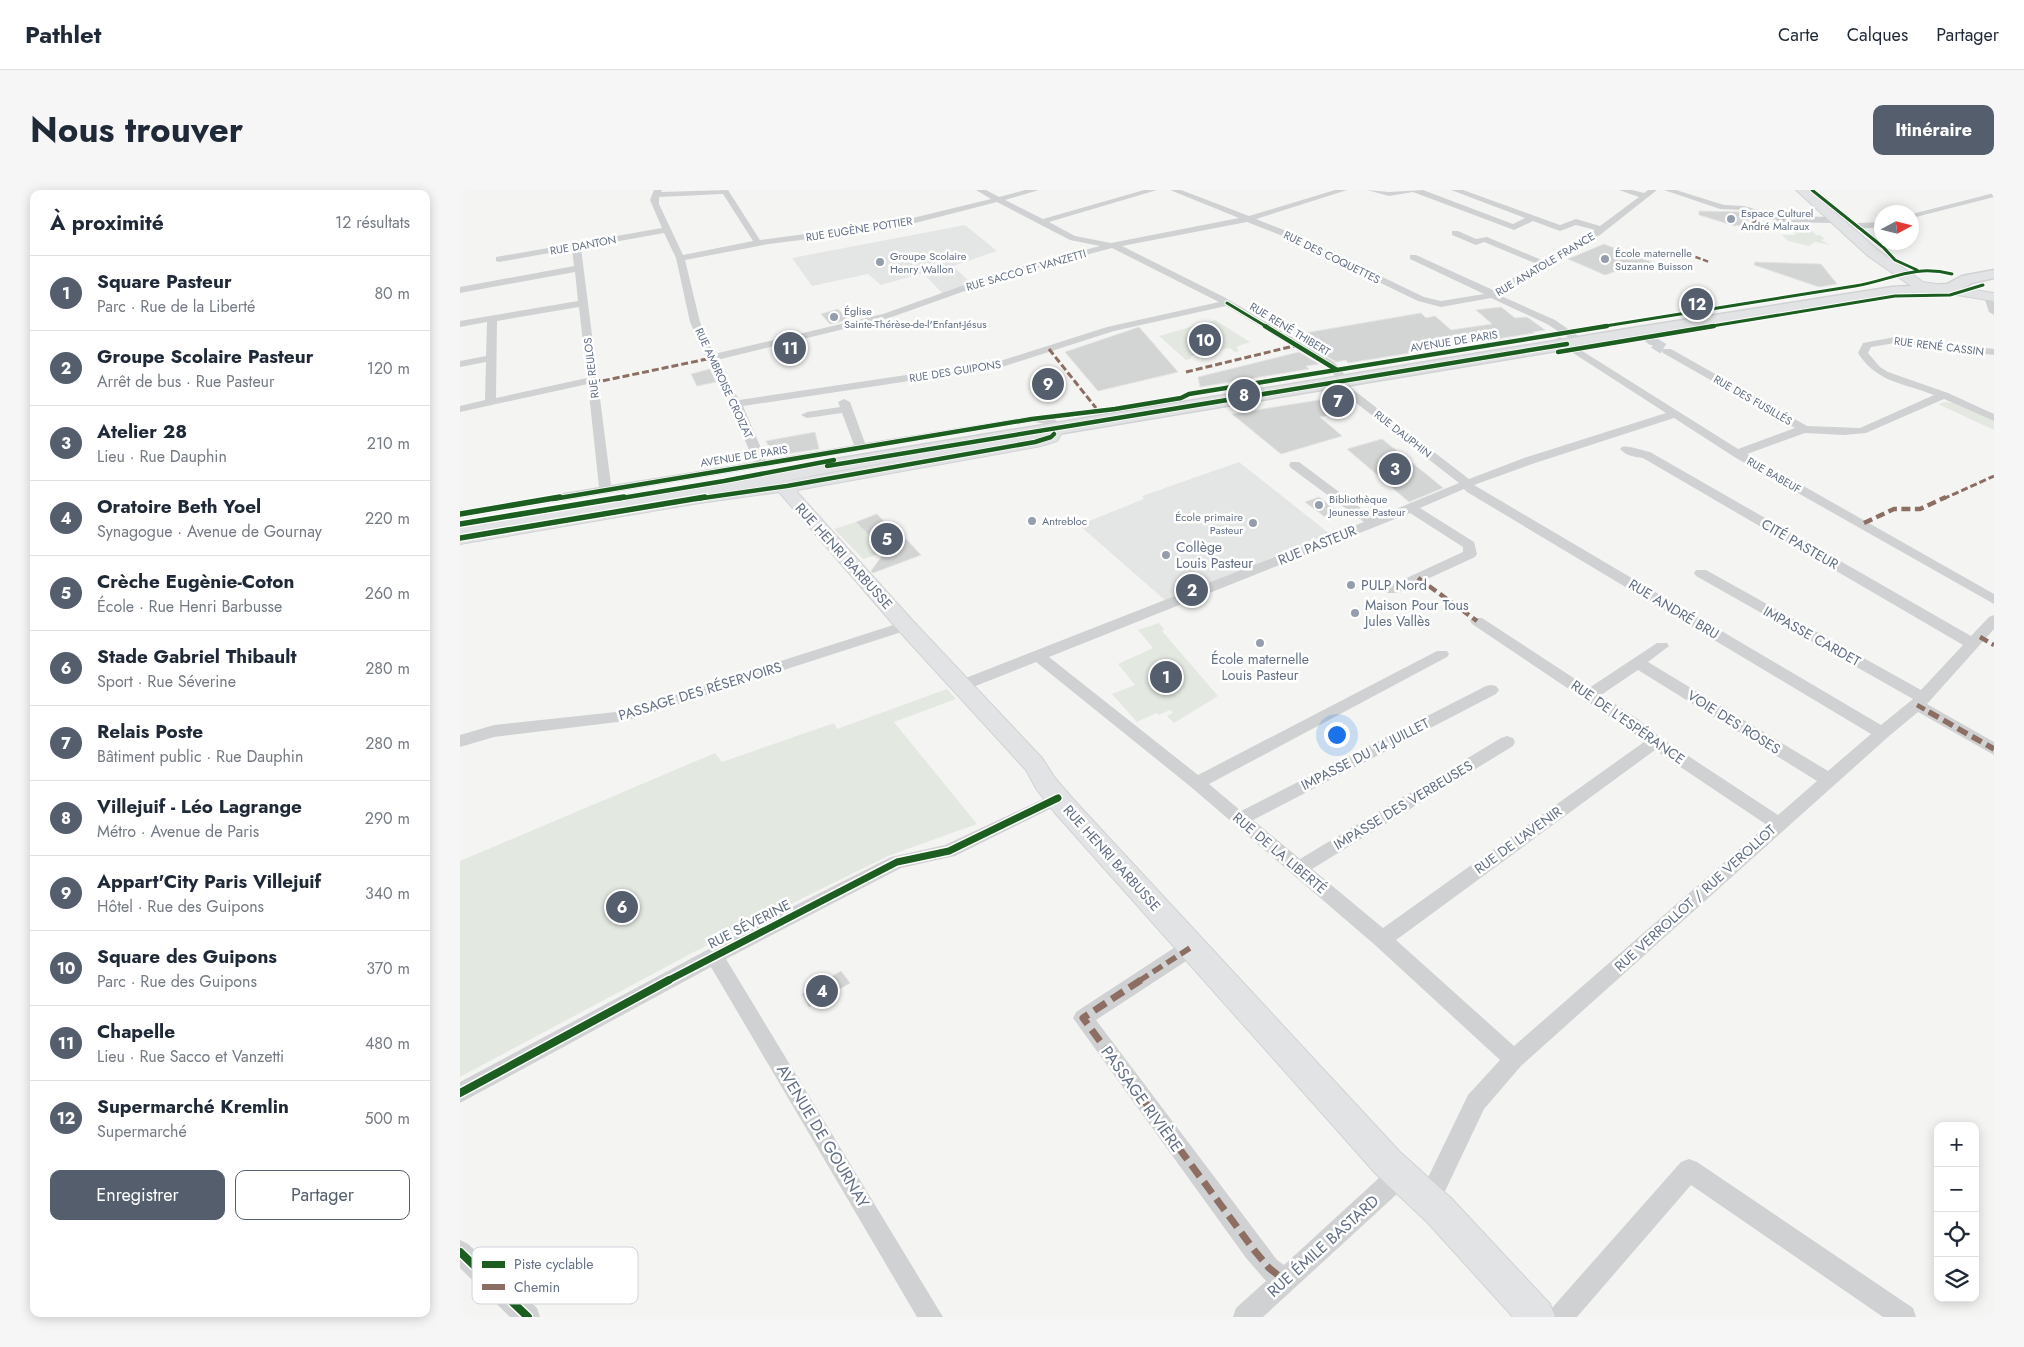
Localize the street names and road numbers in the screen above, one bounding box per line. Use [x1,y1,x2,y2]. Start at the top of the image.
street label: RUE EUGÈNE POTTIER [805,213,914,245]
street label: RUE DES COQUETTES [1281,227,1383,287]
street label: RUE ANATOLE FRANCE [1492,228,1598,300]
street label: RUE DANTON [549,231,617,259]
street label: RUE SACCO ET VANZETTI [964,245,1088,295]
street label: RUE RENÉ THIBERT [1247,299,1333,359]
street label: RUE AMBROISE CROIZAT [691,325,757,441]
street label: AVENUE DE PARIS [1409,326,1499,356]
street label: RUE RENÉ CASSIN [1893,333,1985,359]
street label: RUE REULOS [579,337,603,399]
street label: RUE DES GUIPONS [908,356,1002,386]
street label: RUE DES FUSILLÉS [1711,371,1795,429]
street label: RUE DAUPHIN [1371,407,1435,461]
street label: AVENUE DE PARIS [699,441,789,471]
street label: RUE BABEUF [1744,453,1804,497]
street label: RUE HENRI BARBUSSE [791,498,897,614]
street label: CITÉ PASTEUR [1758,514,1842,574]
street label: RUE PASTEUR [1275,520,1359,570]
street label: RUE ANDRÉ BRU [1625,574,1723,644]
street label: IMPASSE CARDET [1760,601,1865,671]
street label: PASSAGE DES RÉSERVOIRS [616,657,784,725]
street label: RUE DE L'ESPÉRANCE [1567,675,1689,769]
street label: VOIE DES ROSES [1684,685,1785,759]
street label: IMPASSE DU 14 JUILLET [1297,713,1433,795]
street label: IMPASSE DES VERBEUSES [1330,755,1477,855]
street label: RUE HENRI BARBUSSE [1059,800,1165,916]
street label: RUE DE L'AVENIR [1470,801,1566,879]
street label: RUE DE LA LIBERTÉ [1229,808,1331,898]
street label: RUE VERROLLOT / RUE VEROLLOT [1610,820,1780,976]
street label: RUE SÉVERINE [704,895,794,953]
street label: PASSAGE RIVIÈRE [1096,1041,1188,1157]
street label: AVENUE DE GOURNAY [771,1060,875,1212]
street label: RUE ÉMILE BASTARD [1262,1189,1384,1302]

